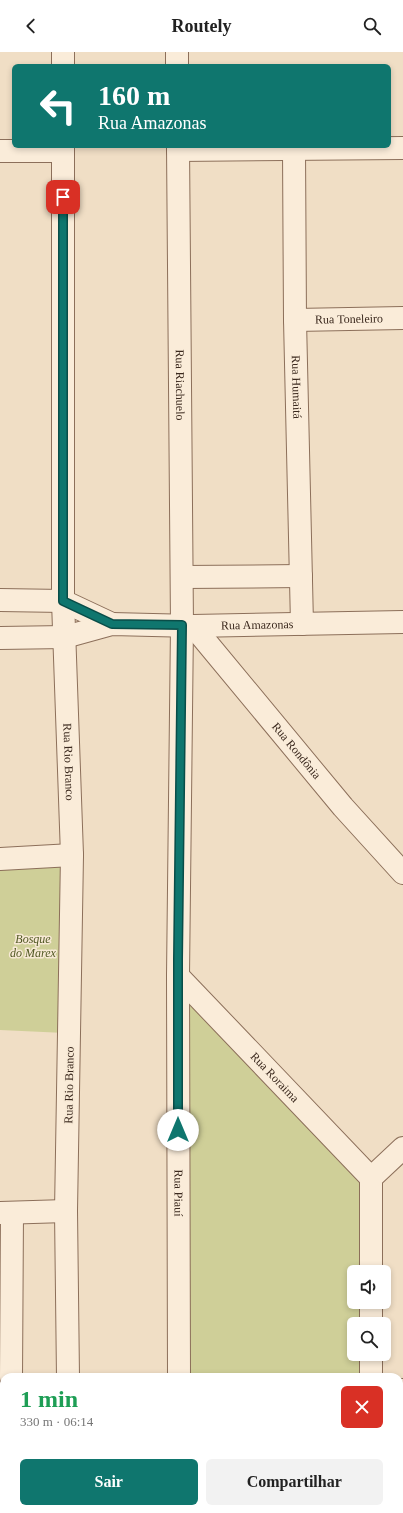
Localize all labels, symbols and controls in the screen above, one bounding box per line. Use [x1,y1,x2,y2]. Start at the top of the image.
icon: back [20,15,42,37]
icon: search [361,15,383,37]
text: Routely [172,16,232,36]
icon: left [32,80,84,132]
text: 160 m [98,80,170,111]
text: Rua Amazonas [98,113,206,133]
pin [46,180,80,214]
icon: arrive [52,186,74,208]
street label: Rua Toneleiro [315,311,383,327]
street label: Rua Riachuelo [173,349,187,421]
street label: Rua Humaitá [289,355,304,420]
street label: Rua Amazonas [221,617,294,632]
street label: Rua Rondônia [269,720,324,782]
street label: Rua Rio Branco [60,723,77,801]
park label: Bosque do Marex [10,932,57,960]
street label: Rua Rio Branco [61,1046,77,1124]
street label: Rua Roraima [248,1049,302,1106]
position arrow [157,1109,199,1151]
street label: Rua Piauí [171,1169,186,1217]
map controls [347,1265,391,1361]
button: sound [347,1265,391,1309]
button: search [347,1317,391,1361]
text: 1 min [20,1386,78,1412]
button: close [341,1386,383,1428]
text: 330 m · 06:14 [20,1414,93,1429]
button: Sair [20,1459,198,1505]
button: Compartilhar [206,1459,383,1505]

